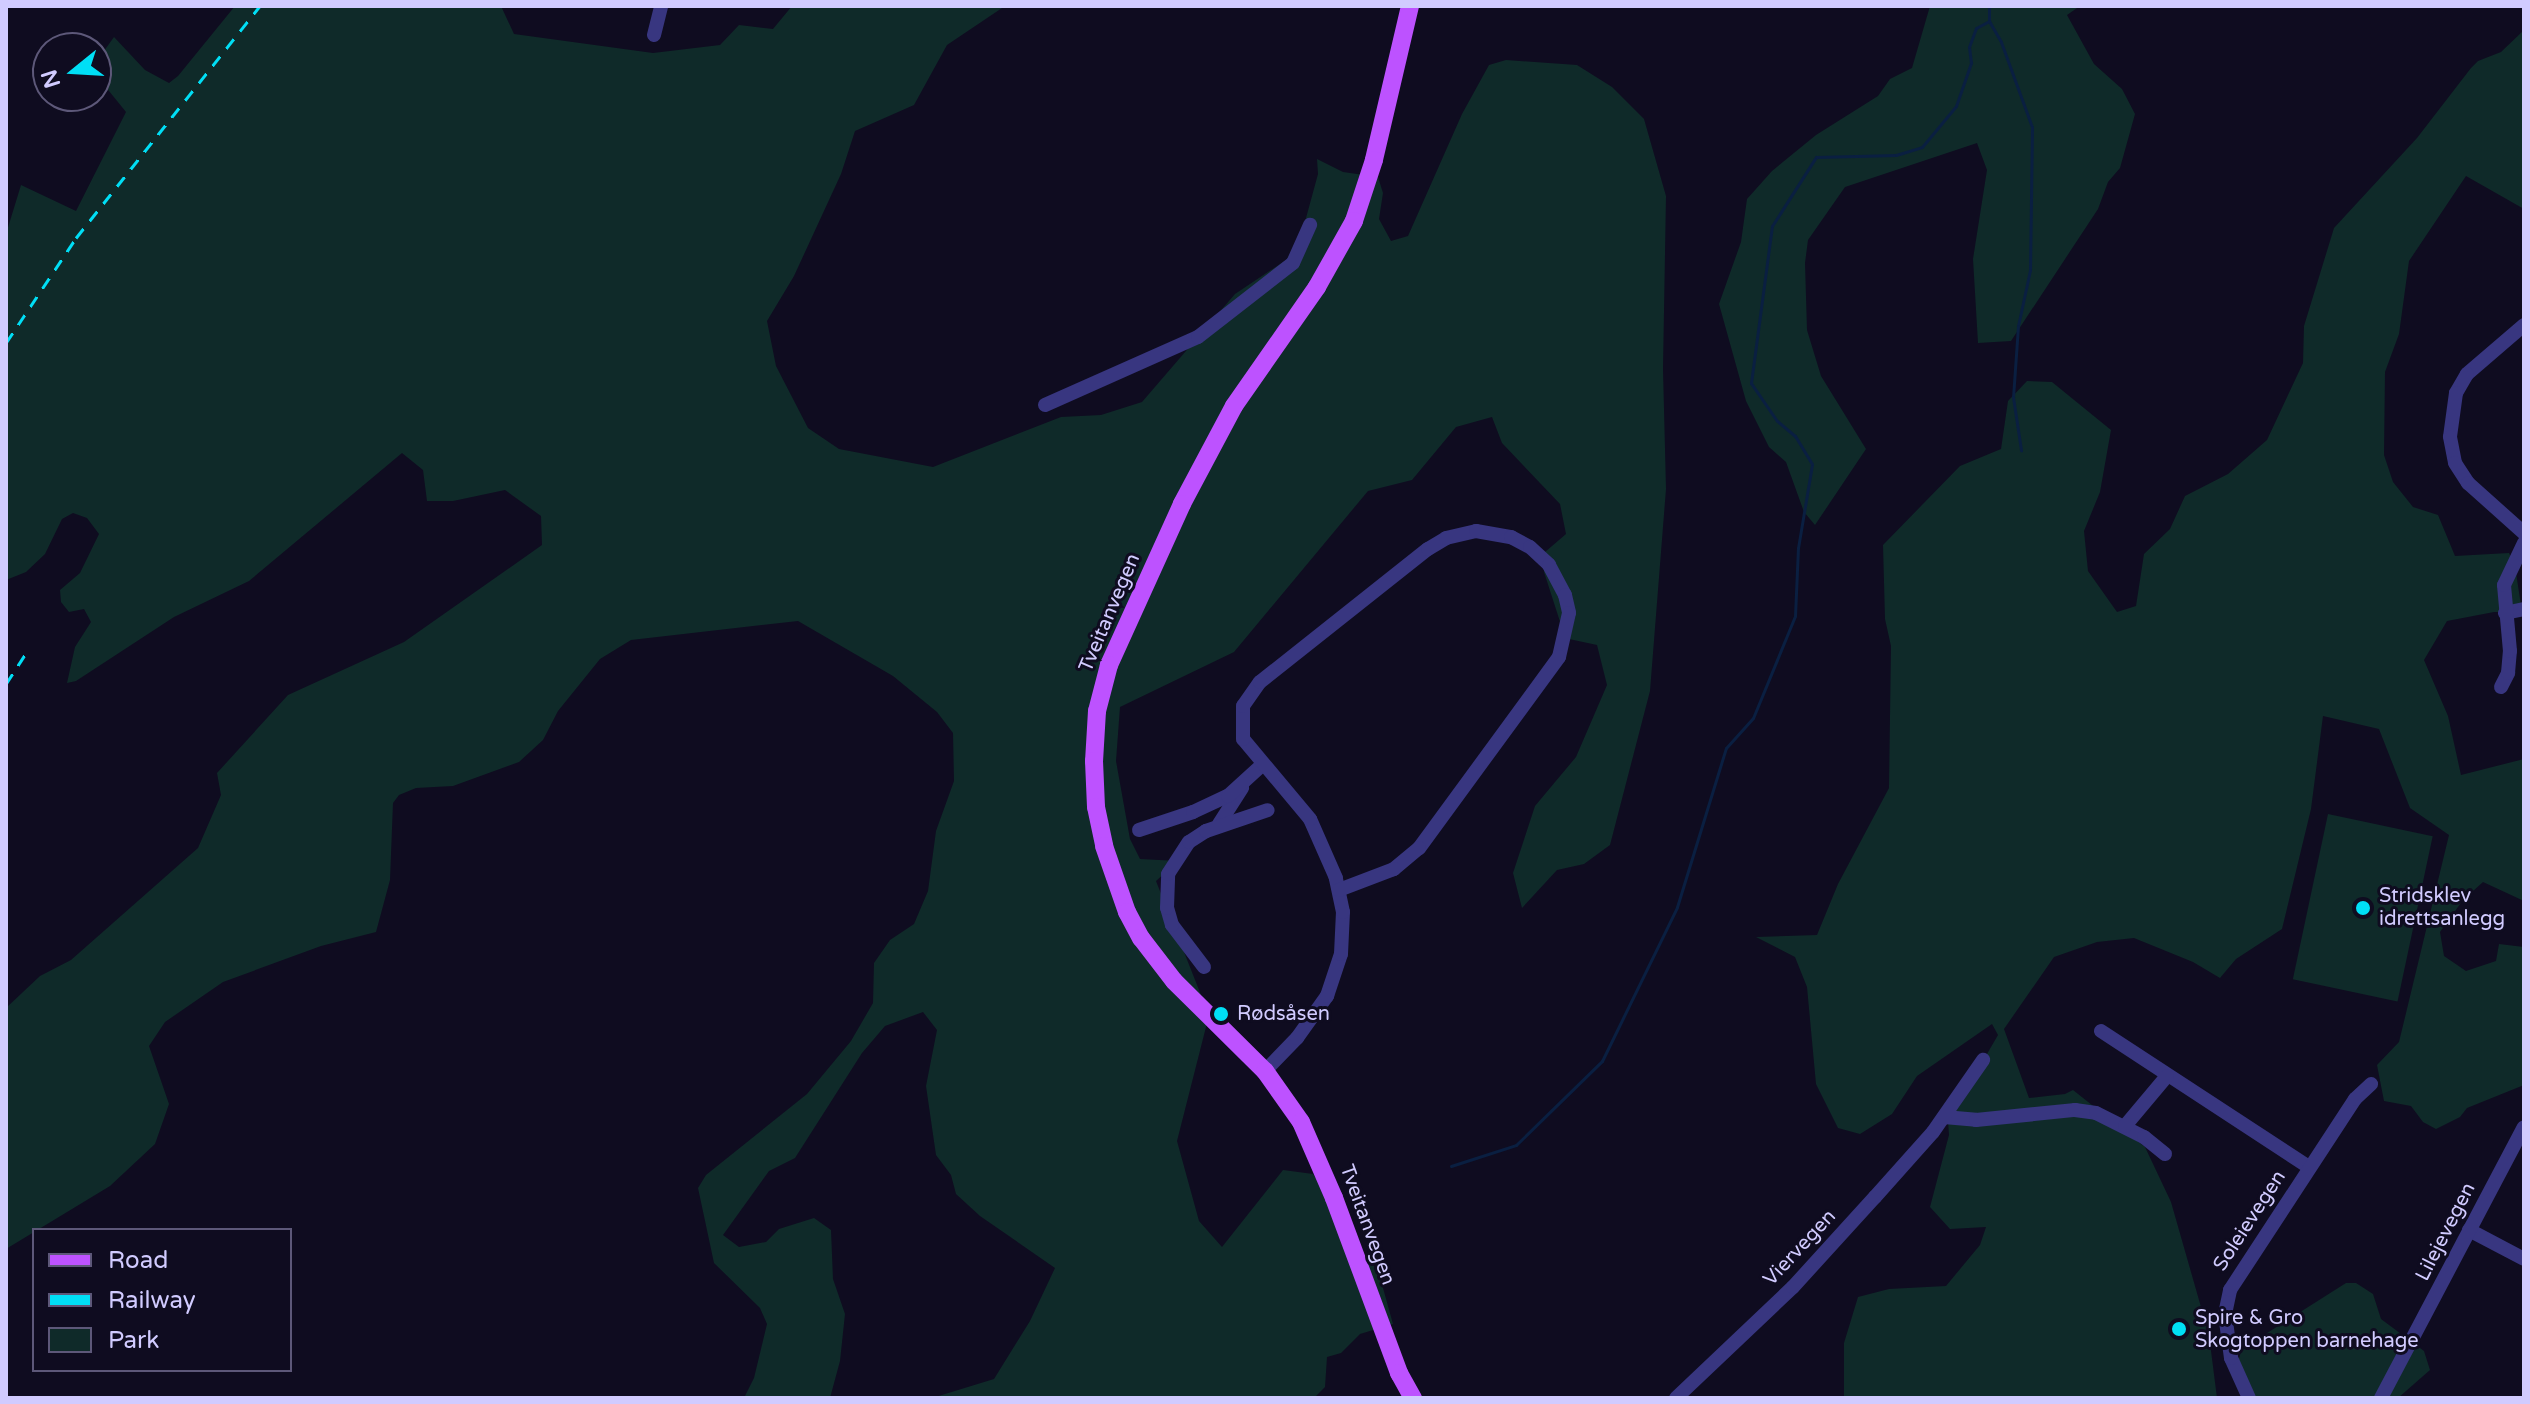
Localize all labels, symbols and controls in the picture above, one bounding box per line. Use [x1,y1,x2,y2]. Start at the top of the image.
north arrow [32,32,112,112]
text: N [36,66,66,91]
street label: Tveitanvegen [1074,550,1146,676]
place label: Stridsklev idrettsanlegg [2379,884,2505,931]
marker: Stridsklev idrettsanlegg [2354,899,2372,917]
place label: Rødsåsen [1237,1002,1330,1026]
marker: Rødsåsen [1212,1005,1230,1023]
street label: Tveitanvegen [1334,1162,1400,1288]
street label: Soleievegen [2209,1166,2291,1276]
street label: Lilejevegen [2411,1179,2481,1285]
street label: Viervegen [1759,1205,1841,1291]
legend [32,1228,292,1372]
text: Road [108,1246,168,1275]
text: Railway [108,1286,196,1315]
place label: Spire & Gro Skogtoppen barnehage [2195,1306,2419,1353]
marker: Spire & Gro Skogtoppen barnehage [2170,1320,2188,1338]
text: Park [108,1326,159,1355]

